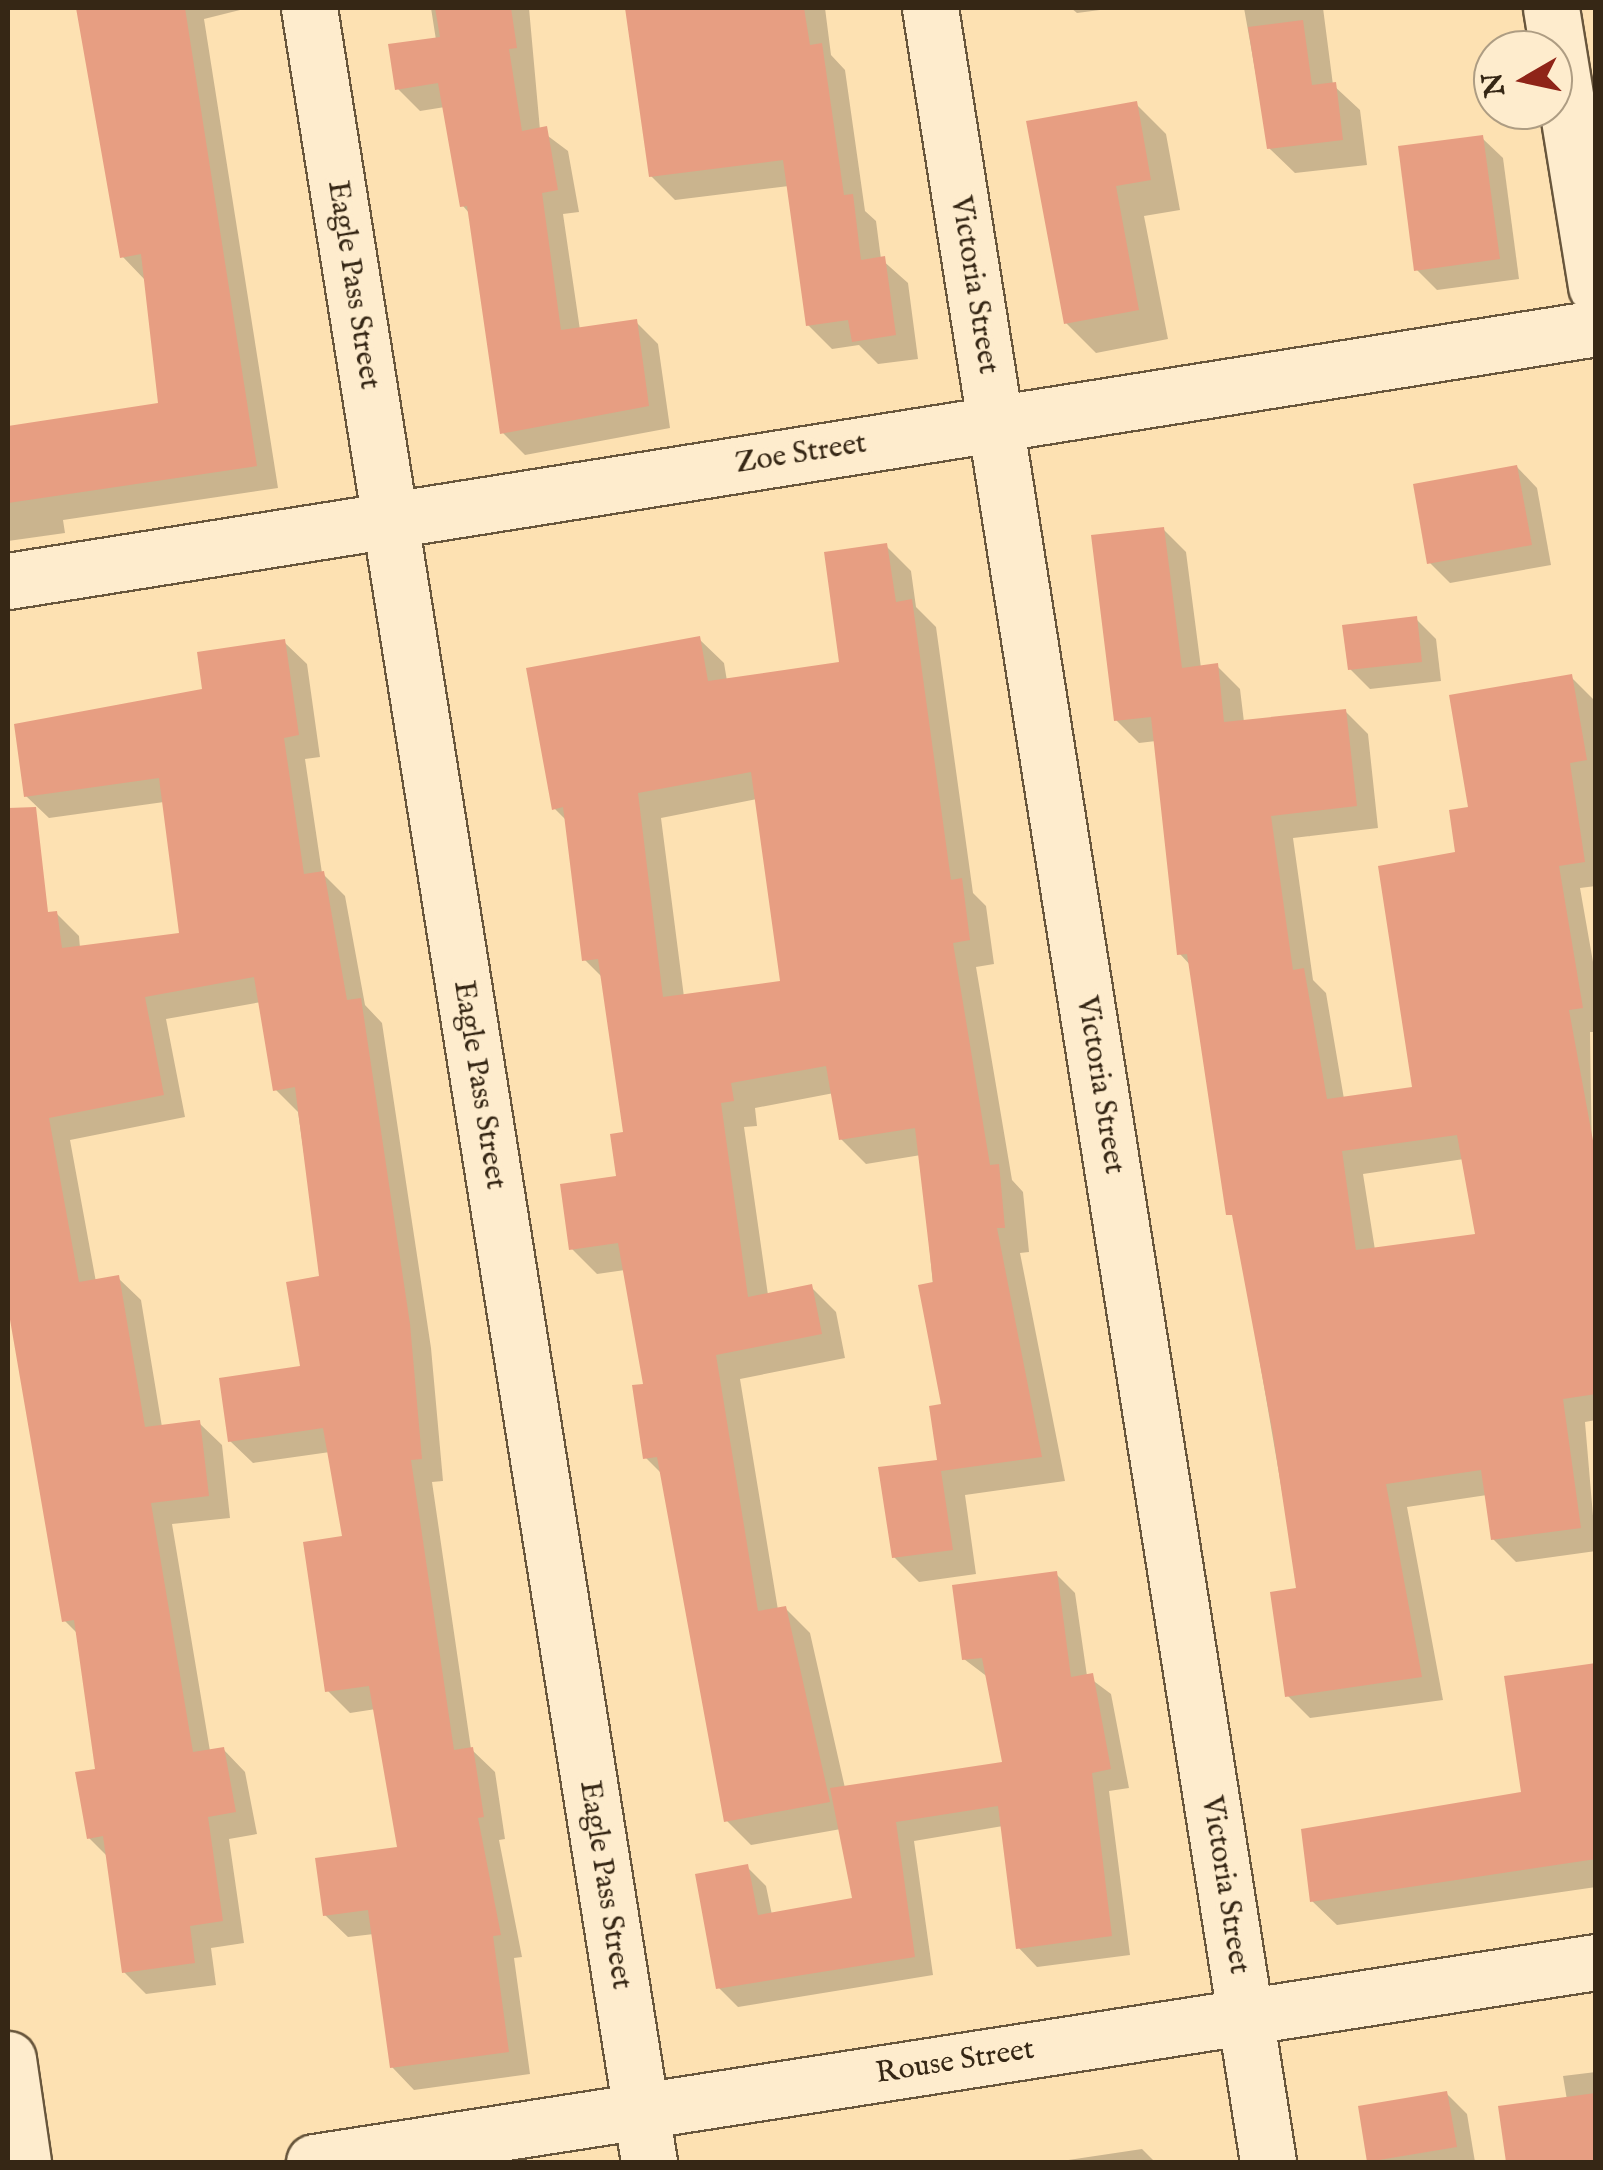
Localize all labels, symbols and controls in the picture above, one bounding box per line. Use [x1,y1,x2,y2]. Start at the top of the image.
north arrow [1473,30,1573,130]
text: N [1476,70,1514,99]
street label: Eagle Pass Street [319,178,387,392]
street label: Victoria Street [942,193,1006,377]
street label: Zoe Street [733,426,869,482]
street label: Eagle Pass Street [445,978,513,1192]
street label: Victoria Street [1068,993,1132,1177]
street label: Eagle Pass Street [571,1778,639,1992]
street label: Victoria Street [1193,1793,1257,1977]
street label: Rouse Street [873,2032,1037,2092]

